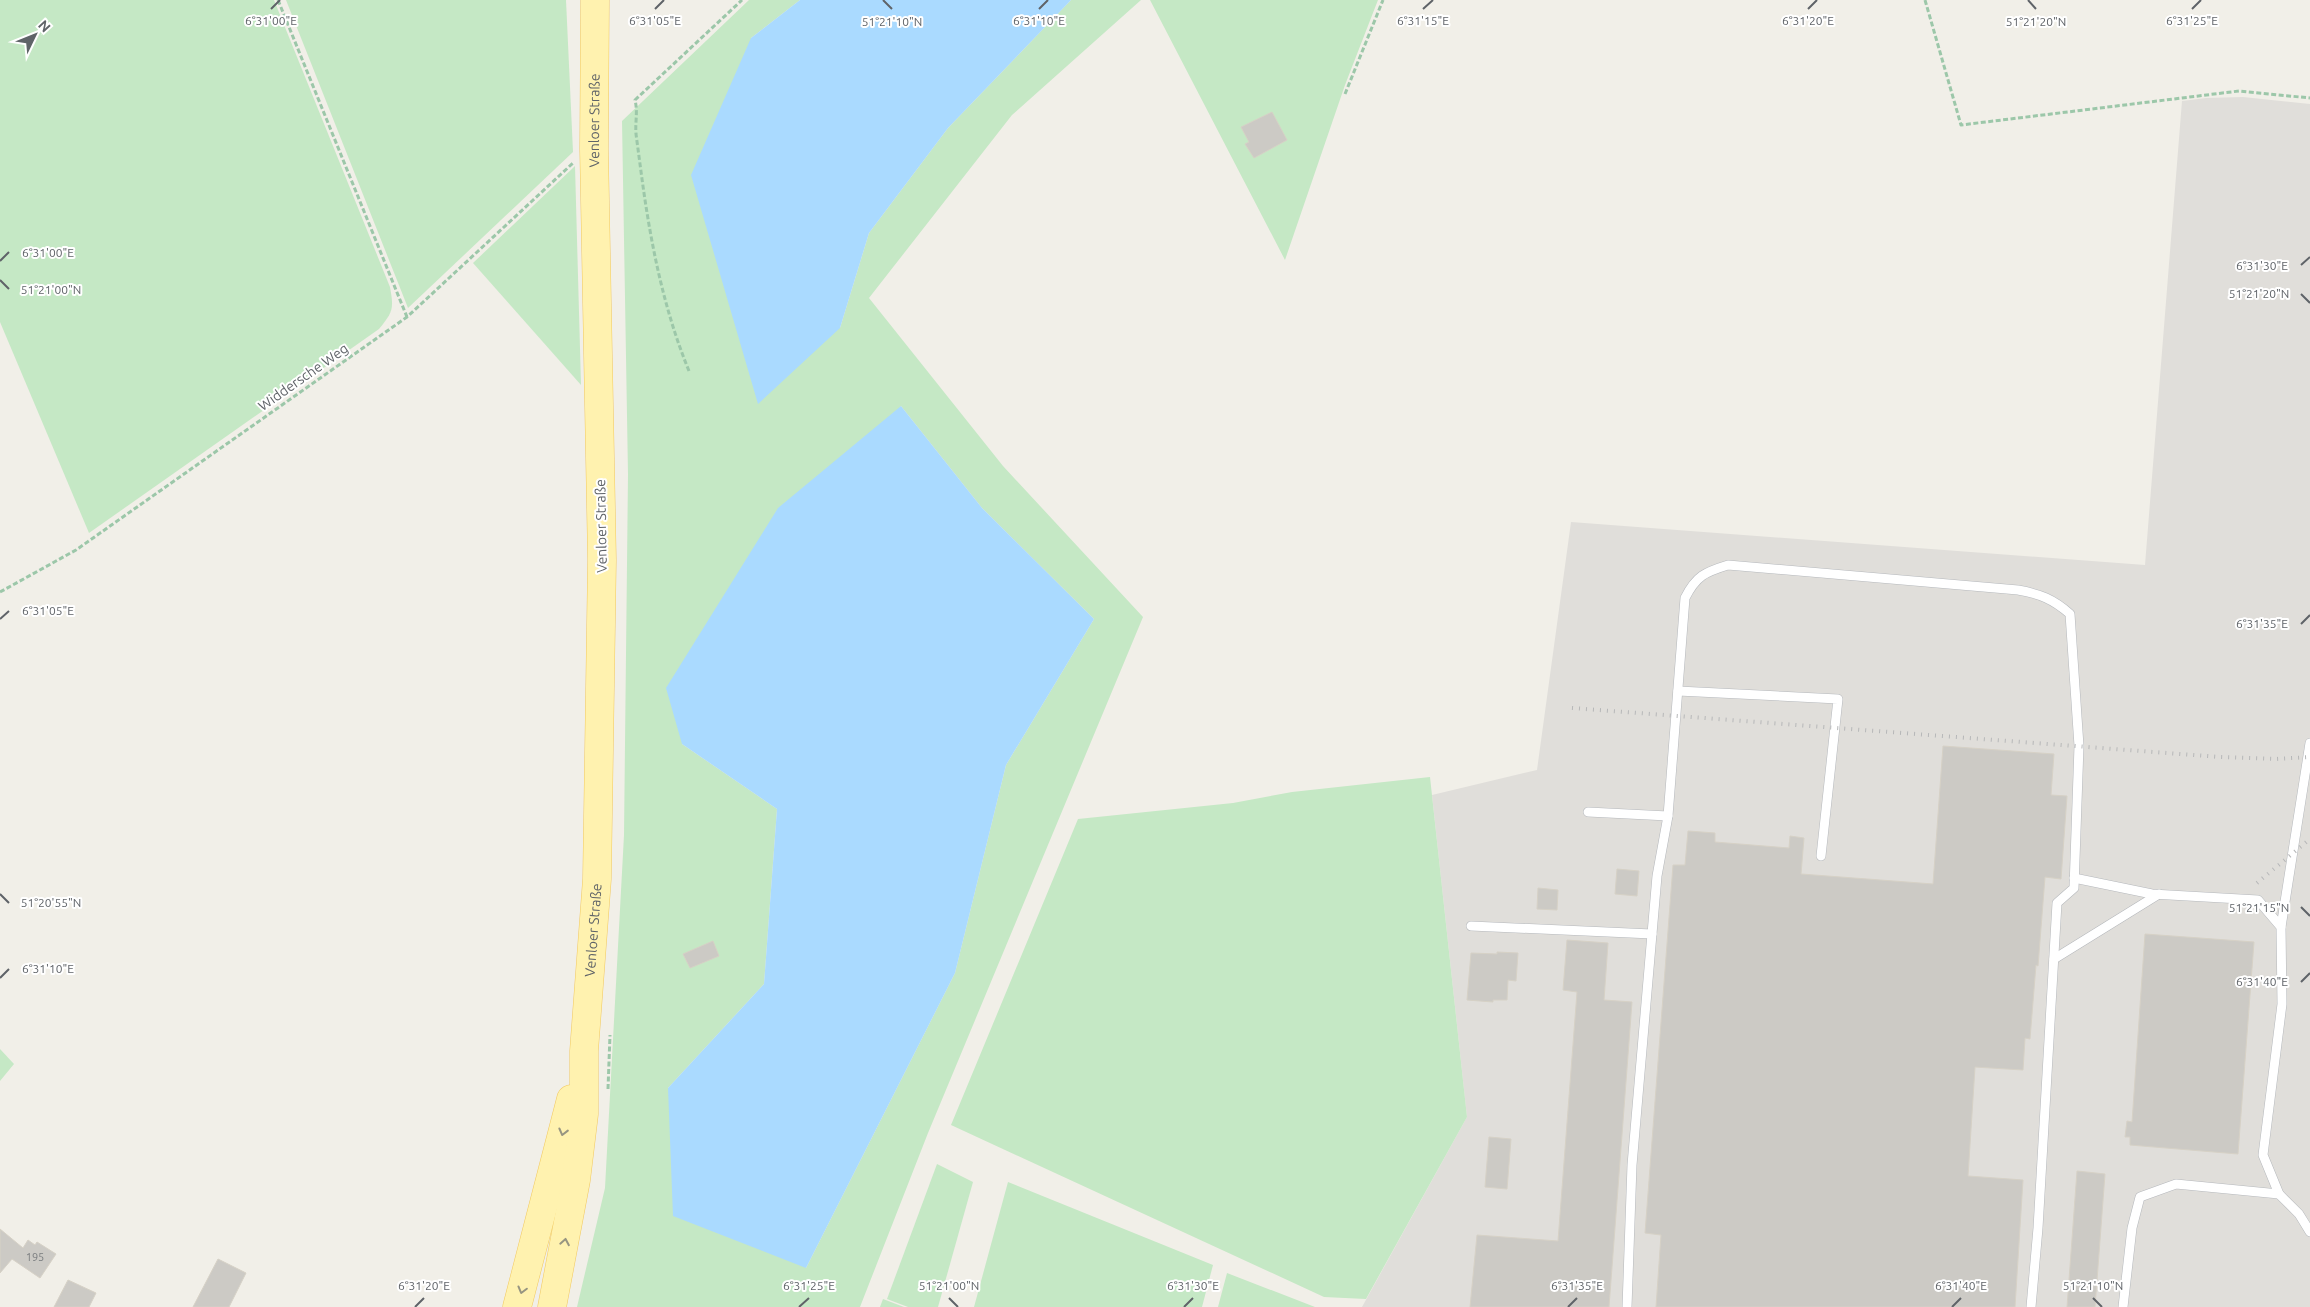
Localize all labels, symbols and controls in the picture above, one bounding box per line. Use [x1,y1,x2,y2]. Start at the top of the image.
north arrow [10,10,60,60]
text: 6°31'00"E [245,14,297,27]
text: 6°31'05"E [629,14,681,27]
text: 6°31'10"E [1013,14,1065,27]
text: 6°31'15"E [1397,14,1449,27]
text: 6°31'20"E [1782,14,1834,27]
text: 6°31'25"E [2166,14,2218,27]
text: 51°21'10"N [862,15,922,28]
text: 51°21'20"N [2006,15,2066,28]
text: N [35,17,54,35]
street label: Venloer Straße [586,73,603,167]
text: 6°31'00"E [22,246,74,259]
text: 6°31'30"E [2236,259,2288,272]
text: 51°21'00"N [21,283,81,296]
text: 51°21'20"N [2229,287,2289,300]
street label: Widdersche Weg [255,340,351,414]
street label: Venloer Straße [592,479,610,573]
text: 6°31'05"E [22,604,74,617]
text: 6°31'35"E [2236,617,2288,630]
street label: Venloer Straße [582,883,605,977]
text: 51°20'55"N [21,896,81,909]
text: 51°21'15"N [2229,901,2289,914]
text: 6°31'10"E [22,962,74,975]
text: 6°31'40"E [2236,975,2288,988]
one-way arrow [558,1128,569,1137]
one-way arrow [559,1238,569,1246]
house number: 195 [26,1251,44,1263]
text: 6°31'20"E [398,1279,450,1292]
text: 6°31'25"E [783,1279,835,1292]
text: 51°21'00"N [919,1279,979,1292]
text: 6°31'30"E [1167,1279,1219,1292]
text: 6°31'35"E [1551,1279,1603,1292]
text: 6°31'40"E [1935,1279,1987,1292]
text: 51°21'10"N [2063,1279,2123,1292]
one-way arrow [517,1285,528,1294]

